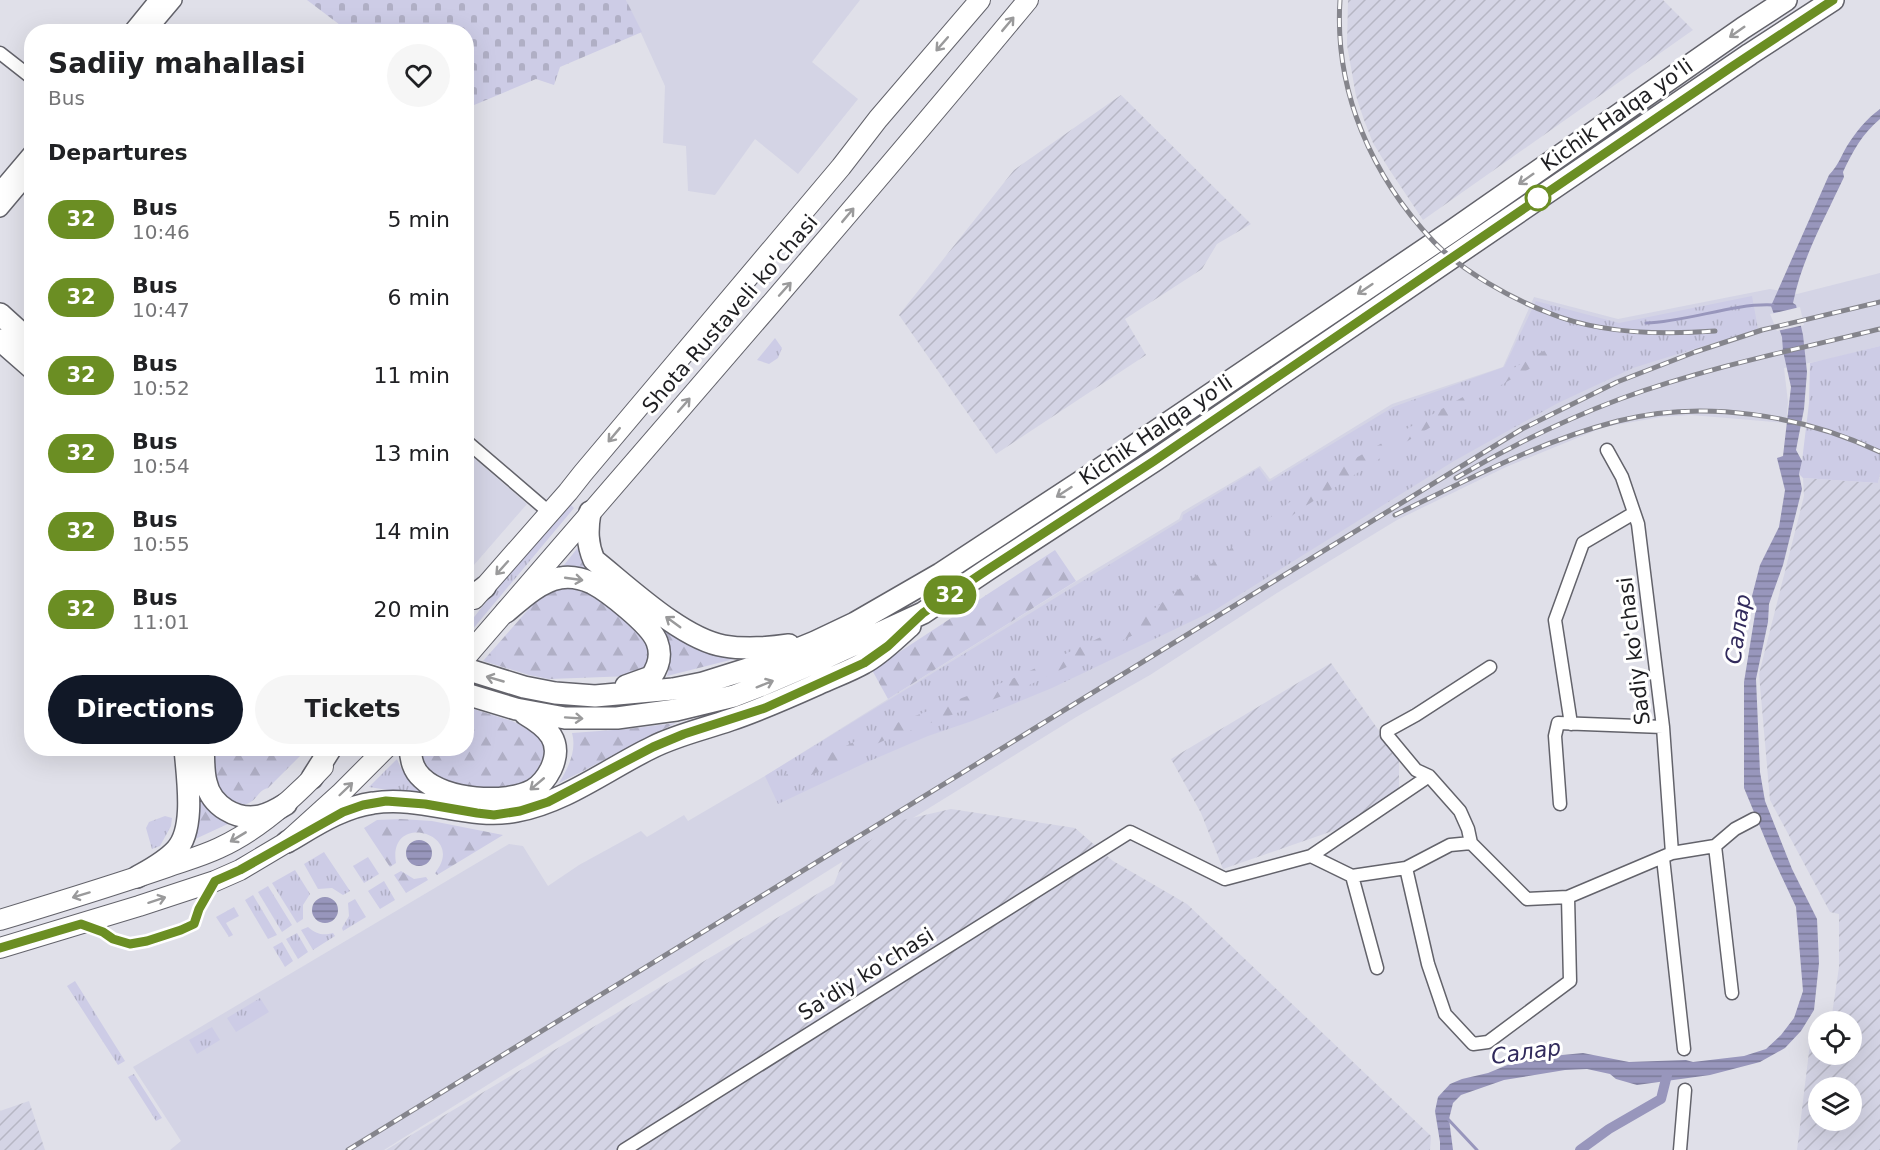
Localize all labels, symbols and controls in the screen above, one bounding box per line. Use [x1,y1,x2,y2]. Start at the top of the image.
one-way arrow [1001,17,1014,33]
one-way arrow [1730,26,1746,38]
one-way arrow [935,36,949,51]
button: heart [387,44,450,107]
text: Sadiiy mahallasi [48,47,306,80]
street label: Kichik Halqa yo'li [1537,54,1697,176]
text: Bus [48,86,85,110]
text: Departures [48,140,188,165]
one-way arrow [1518,173,1534,185]
unlabelled marker [1525,185,1551,211]
text: Bus [132,195,178,220]
text: 32 [66,207,96,231]
text: 5 min [388,207,450,232]
one-way arrow [841,207,854,223]
street label: Shota Rustaveli ko'chasi [637,210,823,418]
text: 10:46 [132,220,190,244]
text: Bus [132,273,178,298]
one-way arrow [778,281,792,296]
one-way arrow [1356,283,1373,296]
text: 32 [66,285,96,309]
text: 6 min [388,285,450,310]
text: 10:47 [132,298,190,322]
text: Bus [132,351,178,376]
text: 32 [66,363,96,387]
text: 11 min [374,363,450,388]
street label: Kichik Halqa yo'li [1075,370,1237,490]
text: 10:52 [132,376,190,400]
one-way arrow [677,397,691,412]
one-way arrow [608,427,621,443]
text: Bus [132,429,178,454]
text: 32 [66,441,96,465]
text: 13 min [374,441,450,466]
text: 10:54 [132,454,190,478]
one-way arrow [1056,486,1072,498]
text: Bus [132,507,178,532]
text: 32 [66,519,96,543]
text: 14 min [374,519,450,544]
text: 10:55 [132,532,190,556]
one-way arrow [495,560,509,575]
one-way arrow [564,574,584,585]
line badge: 32 [923,576,977,614]
street label: Sadiy ko'chasi [1613,576,1655,726]
text: 32 [935,583,965,607]
text: Bus [132,585,178,610]
water label: Салар [1720,592,1756,666]
text: 32 [66,597,96,621]
text: 20 min [374,597,450,622]
text: 11:01 [132,610,190,634]
one-way arrow [665,616,681,628]
one-way arrow [486,672,505,684]
button: Directions [48,675,243,744]
button: Tickets [255,675,450,744]
one-way arrow [755,678,773,689]
one-way arrow [564,713,584,724]
one-way arrow [530,777,546,791]
one-way arrow [338,781,353,796]
one-way arrow [230,832,247,844]
one-way arrow [72,890,91,901]
one-way arrow [147,894,166,905]
street label: Sa'diy ko'chasi [794,923,938,1025]
map controls [1808,1011,1862,1131]
button: locate [1808,1011,1862,1065]
water label: Салар [1489,1035,1563,1069]
button: layers [1808,1077,1862,1131]

